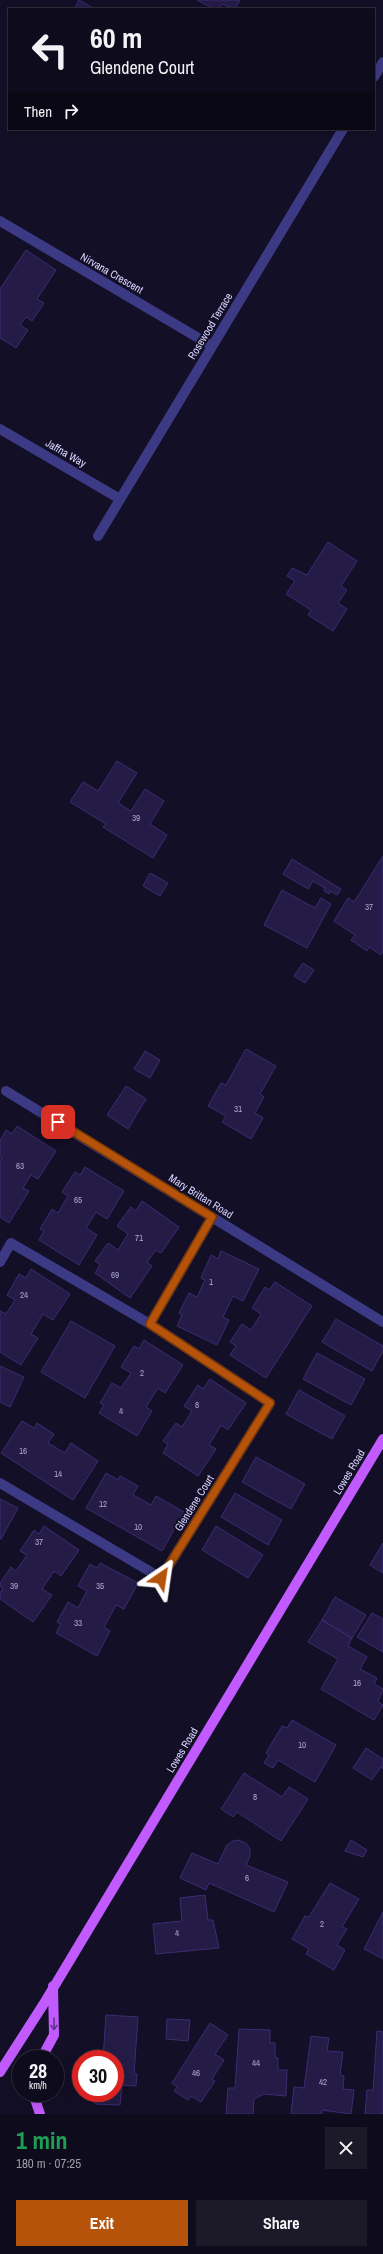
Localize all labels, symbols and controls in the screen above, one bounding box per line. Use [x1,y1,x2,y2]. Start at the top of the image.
text: 60 m [90,19,142,57]
icon: left [24,24,76,76]
text: Glendene Court [90,55,194,80]
icon: right [60,100,82,122]
text: Then [24,101,52,122]
street label: Nirvana Crescent [78,249,146,297]
street label: Rosewood Terrace [185,290,235,362]
street label: Jaffna Way [43,436,89,470]
house number: 39 [132,812,140,824]
house number: 37 [365,901,373,913]
house number: 31 [234,1103,242,1115]
pin [41,1105,75,1139]
icon: arrive [47,1111,69,1133]
house number: 63 [16,1160,24,1172]
street label: Mary Brittan Road [166,1171,236,1221]
house number: 65 [74,1194,82,1206]
house number: 71 [135,1232,143,1244]
house number: 69 [111,1269,119,1281]
house number: 1 [209,1276,213,1288]
house number: 24 [20,1289,28,1301]
house number: 2 [140,1367,144,1379]
house number: 8 [195,1399,199,1411]
house number: 4 [119,1405,123,1417]
house number: 16 [19,1445,27,1457]
street label: Lowes Road [330,1447,368,1497]
house number: 14 [54,1468,62,1480]
street label: Glendene Court [171,1472,217,1534]
house number: 12 [99,1498,107,1510]
house number: 10 [134,1521,142,1533]
house number: 37 [35,1536,43,1548]
position arrow [140,1557,182,1599]
house number: 39 [10,1580,18,1592]
house number: 35 [96,1580,104,1592]
house number: 33 [74,1617,82,1629]
house number: 16 [353,1677,361,1689]
street label: Lowes Road [163,1725,201,1775]
house number: 10 [298,1739,306,1751]
house number: 8 [253,1791,257,1803]
house number: 6 [245,1872,249,1884]
house number: 2 [320,1918,324,1930]
house number: 4 [175,1927,179,1939]
one-way arrow [50,2017,58,2030]
speed limit sign: 30 [72,2050,124,2102]
text: 28 [29,2057,47,2084]
house number: 44 [252,2057,260,2069]
house number: 46 [192,2067,200,2079]
house number: 42 [319,2076,327,2088]
text: km/h [29,2079,47,2092]
text: 1 min [16,2124,67,2156]
button: close [325,2127,367,2169]
text: 180 m · 07:25 [16,2155,81,2172]
button: Exit [16,2200,188,2246]
button: Share [196,2200,367,2246]

